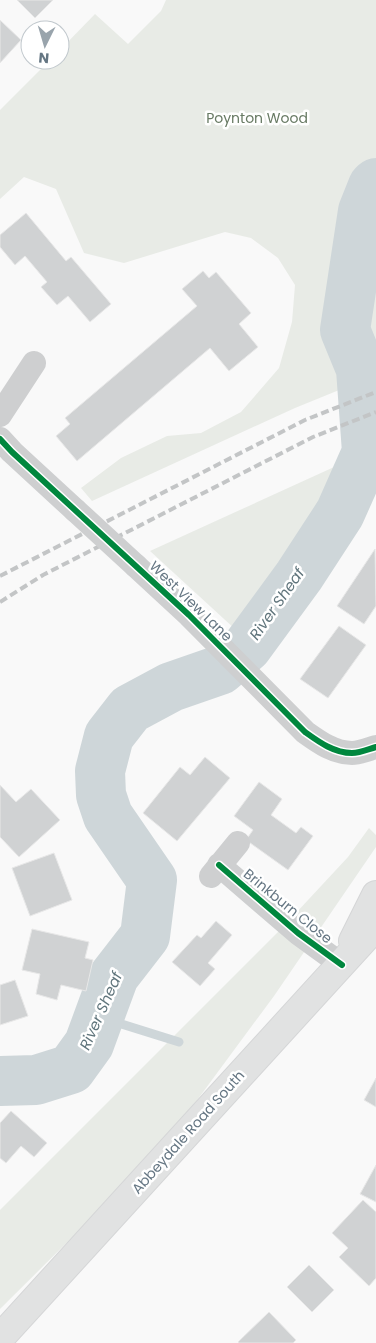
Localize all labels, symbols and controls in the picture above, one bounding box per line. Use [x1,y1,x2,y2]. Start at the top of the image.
north arrow [20,20,70,70]
text: N [38,48,50,68]
park label: Poynton Wood [206,108,308,128]
street label: West View Lane [145,556,237,646]
water label: River Sheaf [244,563,310,644]
street label: Brinkburn Close [239,864,337,948]
water label: River Sheaf [74,968,128,1053]
street label: Abbeydale Road South [127,1066,249,1198]

